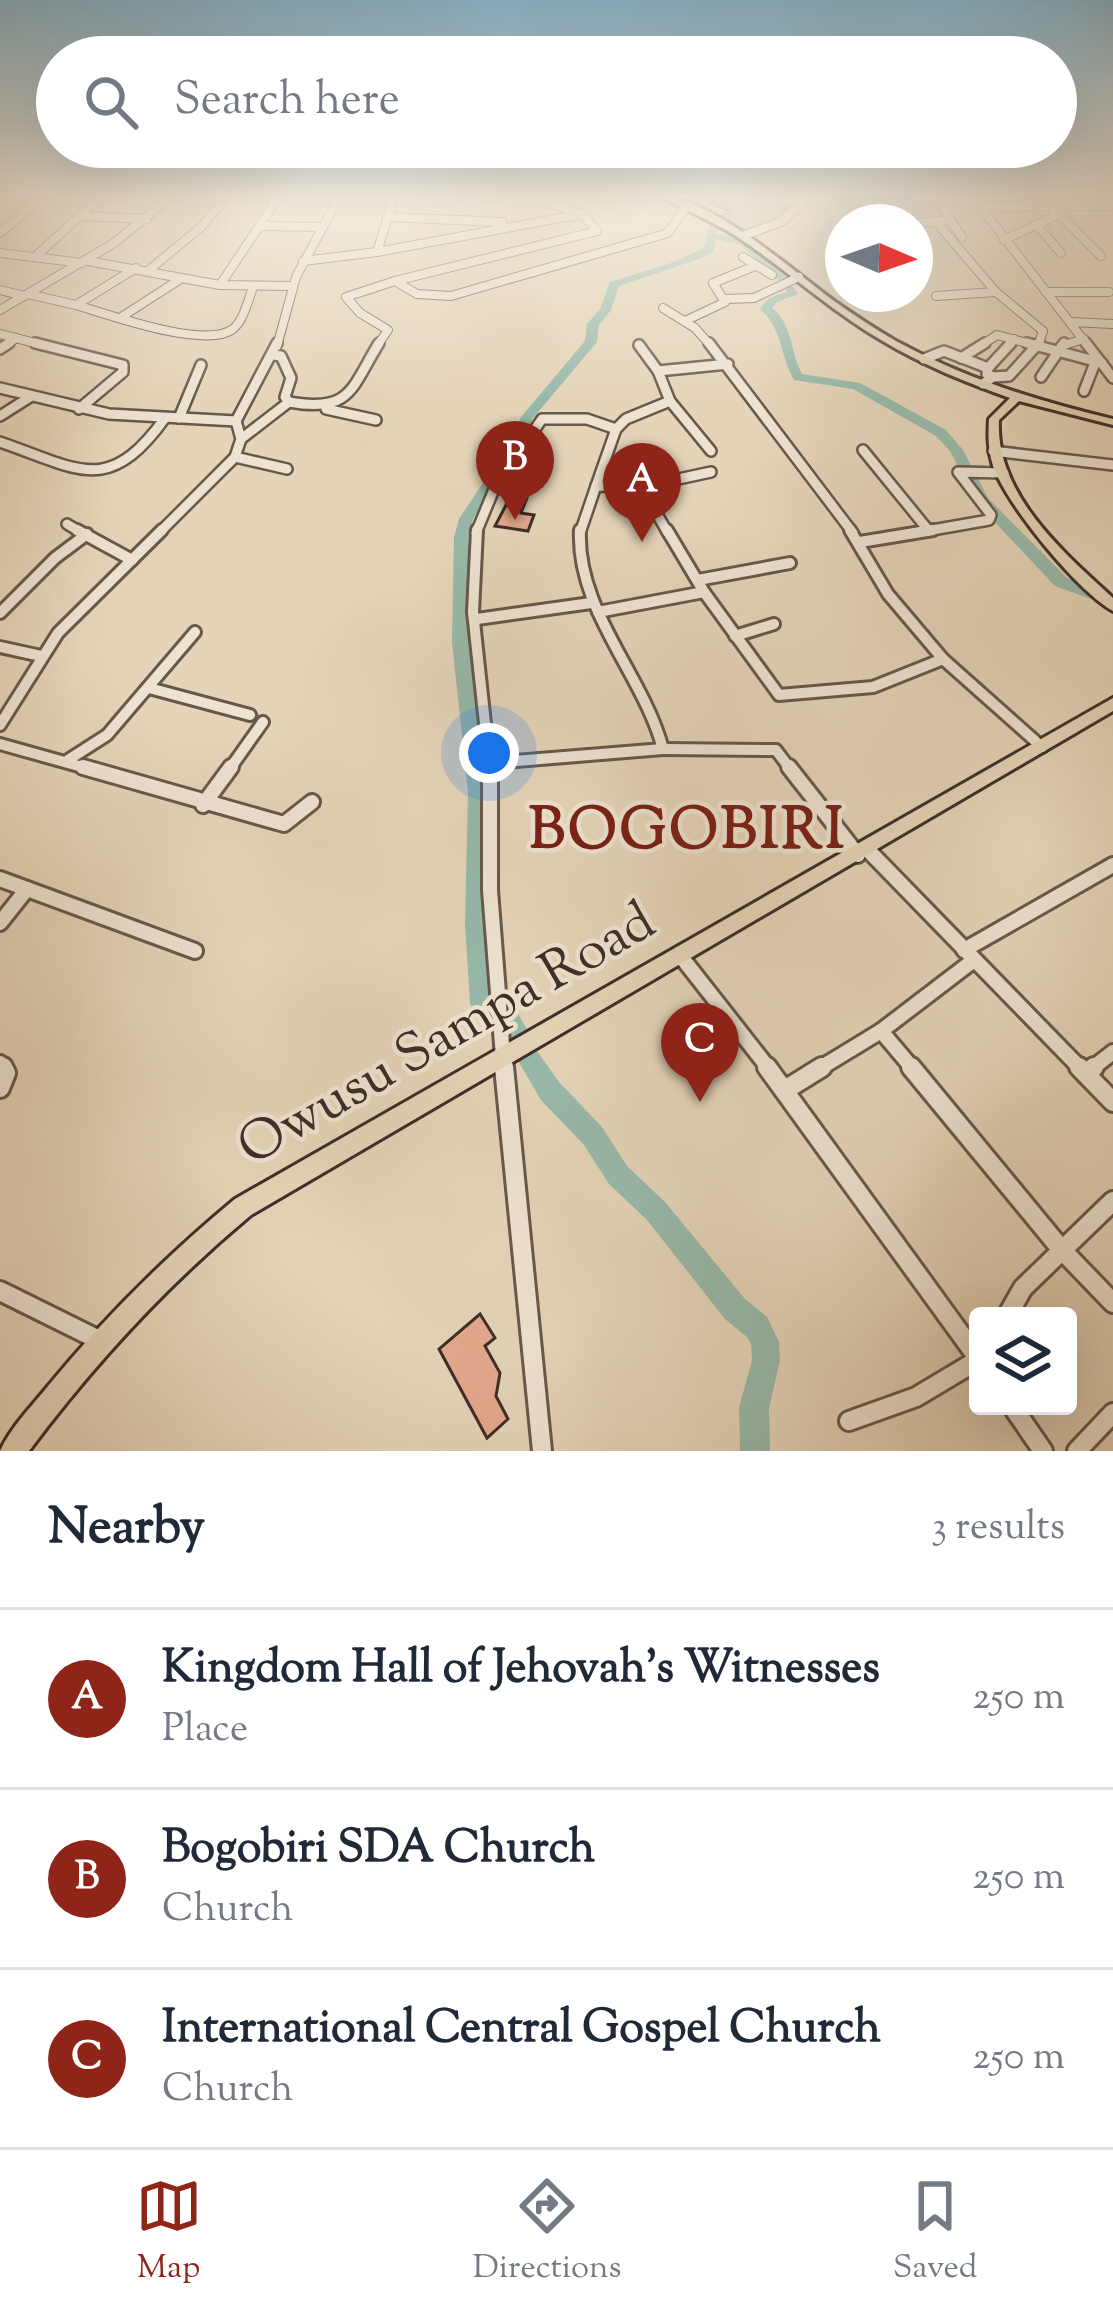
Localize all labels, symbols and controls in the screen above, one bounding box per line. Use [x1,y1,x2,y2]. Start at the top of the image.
search box [36,36,1077,168]
icon: search [78,69,144,135]
text: Search here [174,70,400,135]
north arrow [825,204,933,312]
pin: B [476,421,554,520]
pin: A [603,443,681,542]
your location [459,723,519,783]
district label: BOGOBIRI [529,792,847,874]
street label: Owusu Sampa Road [225,886,671,1188]
pin: C [661,1003,739,1102]
map controls [969,1307,1077,1415]
button: layers [969,1307,1077,1415]
text: Nearby [48,1493,205,1566]
text: 3 results [931,1501,1065,1557]
text: Kingdom Hall of Jehovah's Witnesses [162,1638,880,1703]
text: A [71,1671,103,1727]
text: 250 m [972,1671,1065,1727]
text: Place [162,1703,248,1759]
text: Bogobiri SDA Church [162,1818,595,1883]
text: B [75,1851,99,1907]
text: 250 m [972,1851,1065,1907]
text: Church [162,1883,293,1939]
text: International Central Gospel Church [162,1998,881,2063]
text: C [71,2031,103,2087]
text: 250 m [972,2031,1065,2087]
text: Church [162,2063,293,2119]
tab: Map [136,2173,202,2293]
tab: Directions [473,2173,622,2293]
tab: Saved [893,2173,977,2293]

